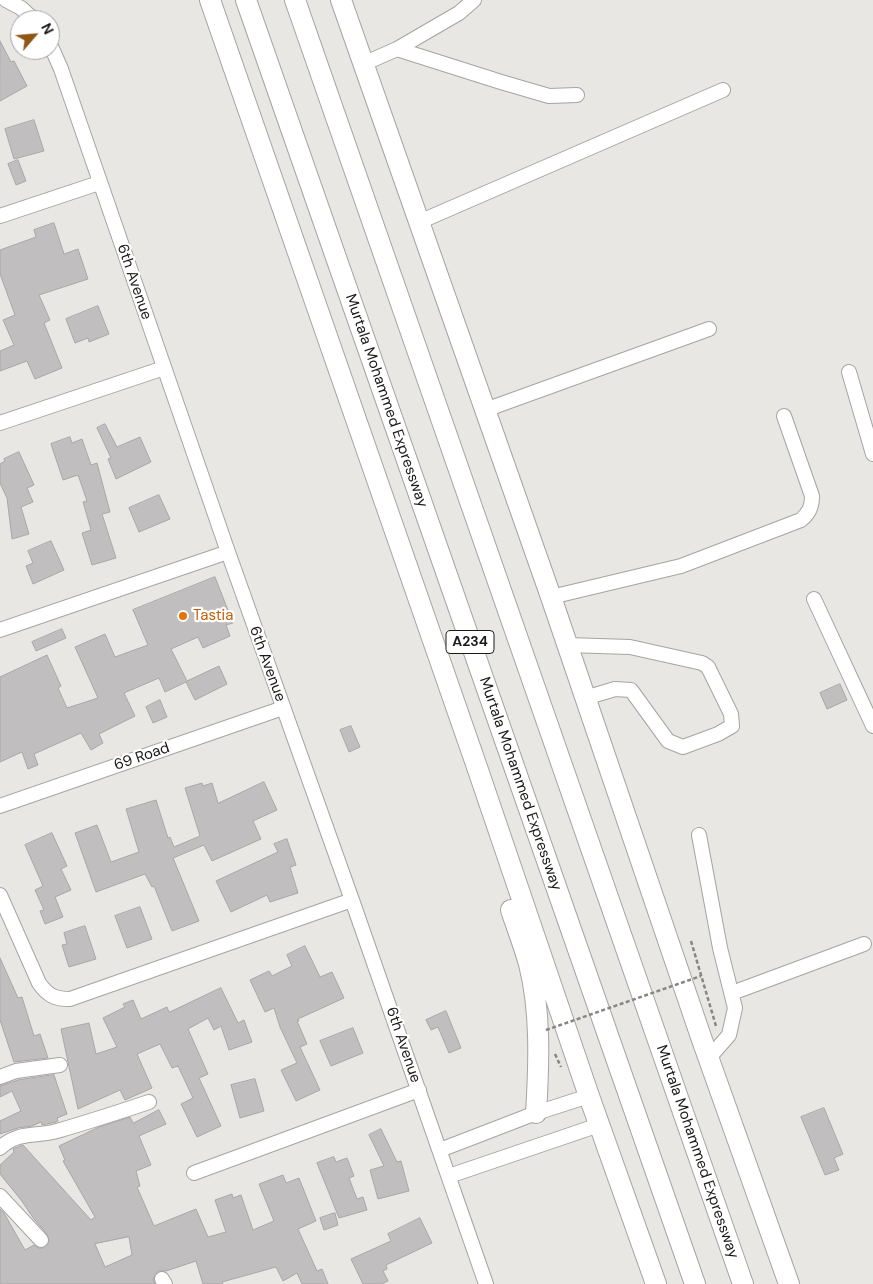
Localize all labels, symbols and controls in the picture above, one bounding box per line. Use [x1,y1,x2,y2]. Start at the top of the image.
north arrow [10,10,60,60]
text: N [37,20,58,37]
street label: 6th Avenue [113,242,155,322]
street label: Murtala Mohammed Expressway [341,292,431,510]
place label: Tastia [193,607,233,625]
marker: Tastia [177,610,189,622]
street label: 6th Avenue [245,624,289,704]
road number: A234 [446,630,494,654]
street label: Murtala Mohammed Expressway [475,675,565,893]
street label: 69 Road [112,739,172,775]
street label: 6th Avenue [382,1005,424,1085]
street label: Murtala Mohammed Expressway [652,1043,742,1261]

